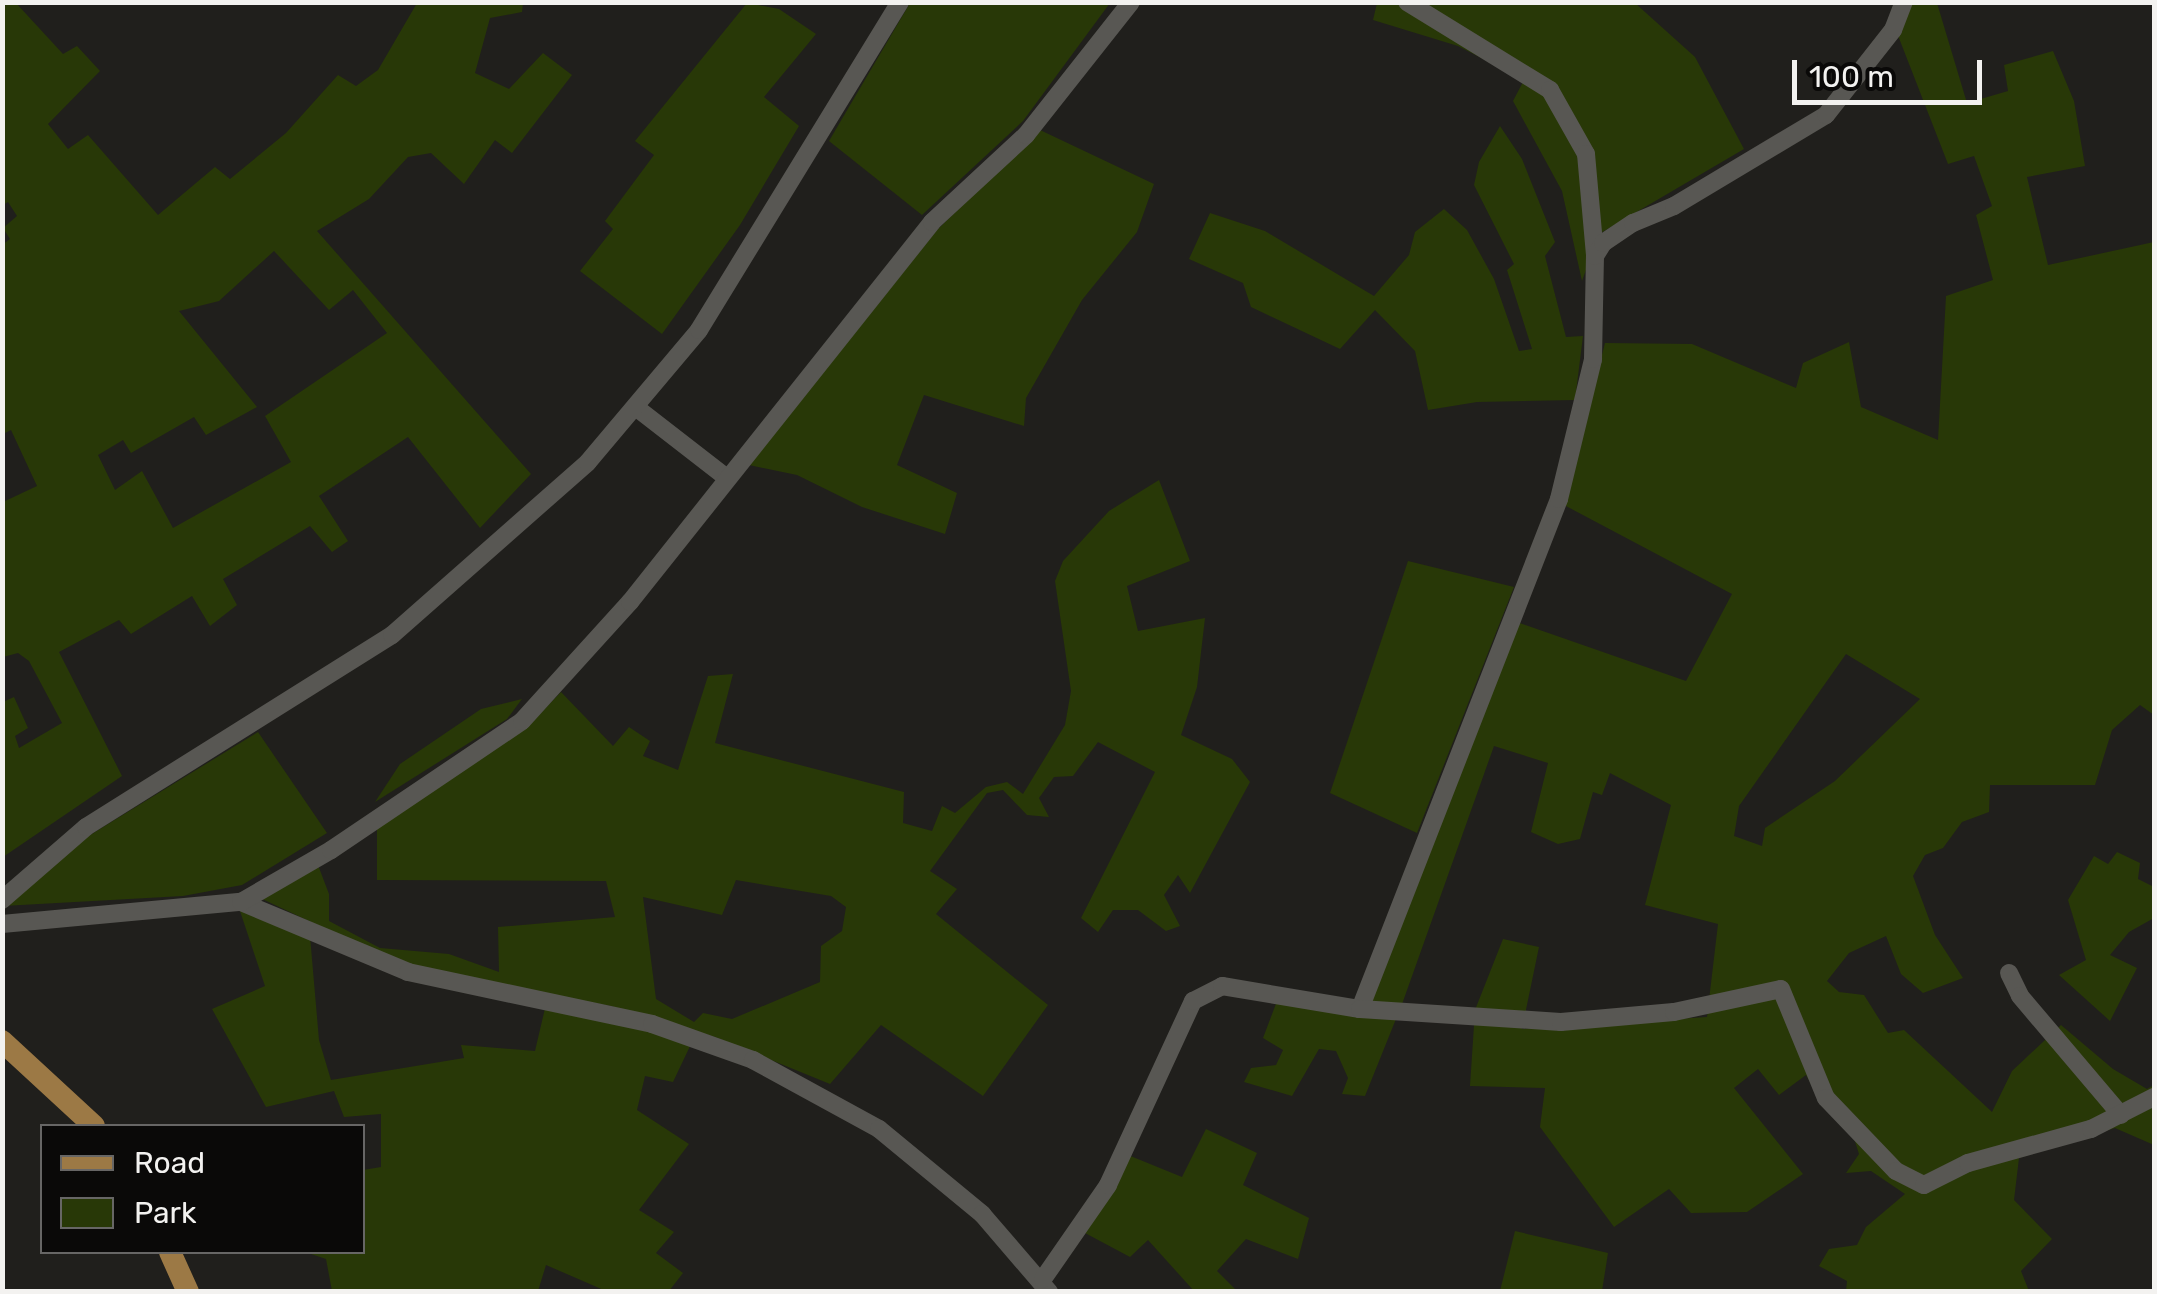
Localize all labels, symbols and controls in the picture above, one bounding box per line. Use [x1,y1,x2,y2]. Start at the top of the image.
scale bar [1797,40,1987,102]
text: 100 m [1809,59,1894,95]
legend [40,1124,365,1254]
text: Road [134,1145,205,1181]
text: Park [134,1195,196,1231]

